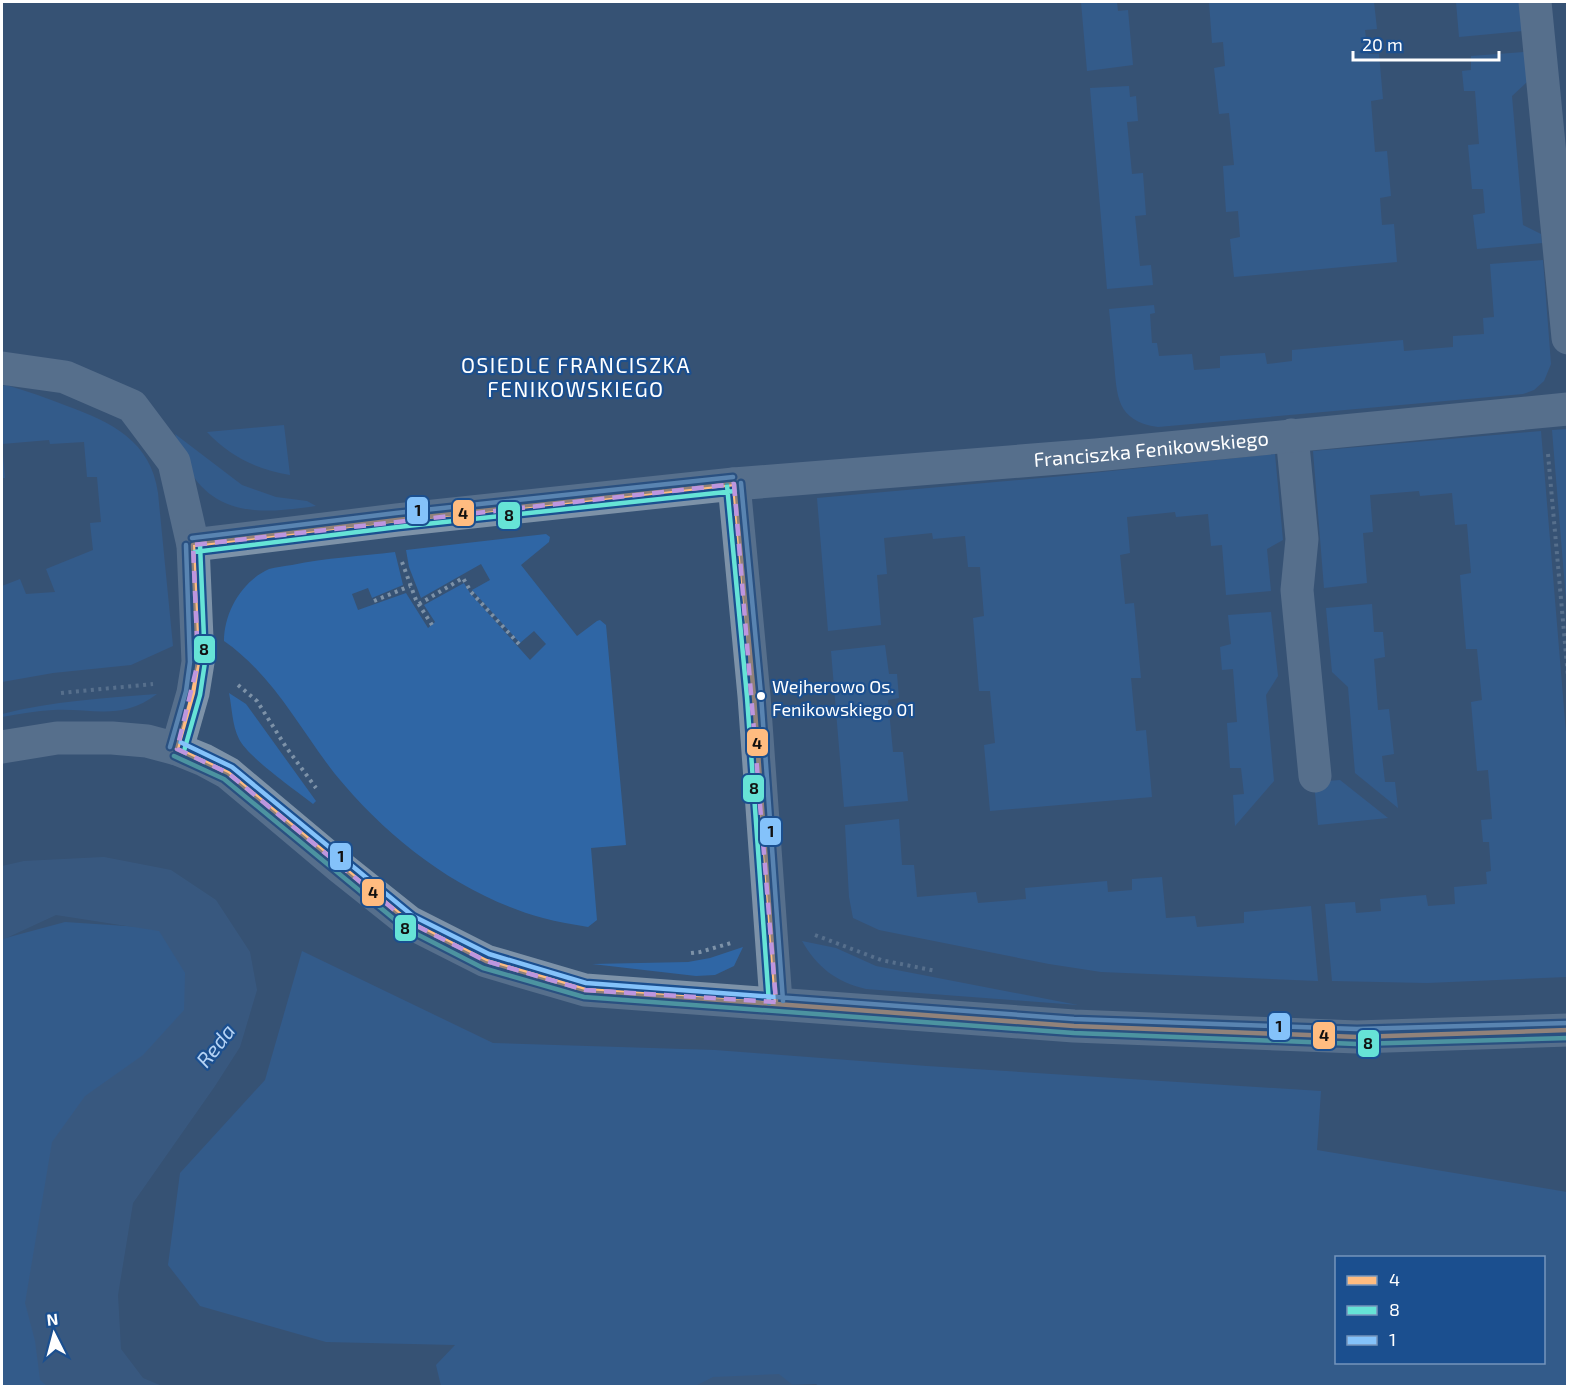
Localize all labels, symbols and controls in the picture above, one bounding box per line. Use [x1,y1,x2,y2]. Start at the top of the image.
scale bar [1353,24,1498,62]
text: 20 m [1362,33,1403,55]
district label: OSIEDLE FRANCISZKA FENIKOWSKIEGO [461,352,691,401]
street label: Franciszka Fenikowskiego [1033,425,1270,471]
line badge: 1 [406,496,429,525]
line badge: 4 [452,499,475,527]
text: 1 [415,500,421,519]
line badge: 8 [497,501,521,530]
text: 4 [458,503,468,522]
text: 8 [504,505,514,524]
line badge: 8 [193,635,216,664]
text: 8 [199,639,209,658]
place label: Wejherowo Os. Fenikowskiego 01 [772,675,915,720]
marker: Wejherowo Os. Fenikowskiego 01 [755,690,767,702]
line badge: 4 [746,728,769,757]
text: 4 [752,733,762,752]
line badge: 8 [742,774,765,803]
text: 8 [749,778,759,797]
line badge: 1 [759,817,782,846]
text: 1 [768,821,774,840]
line badge: 1 [329,842,352,871]
text: 1 [338,846,344,865]
line badge: 4 [361,878,385,907]
text: 4 [368,882,378,901]
line badge: 8 [394,914,417,942]
text: 8 [400,918,410,937]
line badge: 1 [1268,1012,1291,1041]
text: 1 [1276,1016,1282,1035]
water label: Reda [190,1018,240,1072]
line badge: 4 [1312,1021,1336,1050]
text: 4 [1319,1025,1329,1044]
line badge: 8 [1357,1029,1380,1058]
text: 8 [1363,1033,1373,1052]
legend [1335,1256,1545,1364]
text: 4 [1389,1268,1400,1290]
text: 8 [1389,1298,1400,1320]
north arrow [24,1304,84,1364]
text: N [46,1309,59,1329]
text: 1 [1389,1328,1396,1350]

